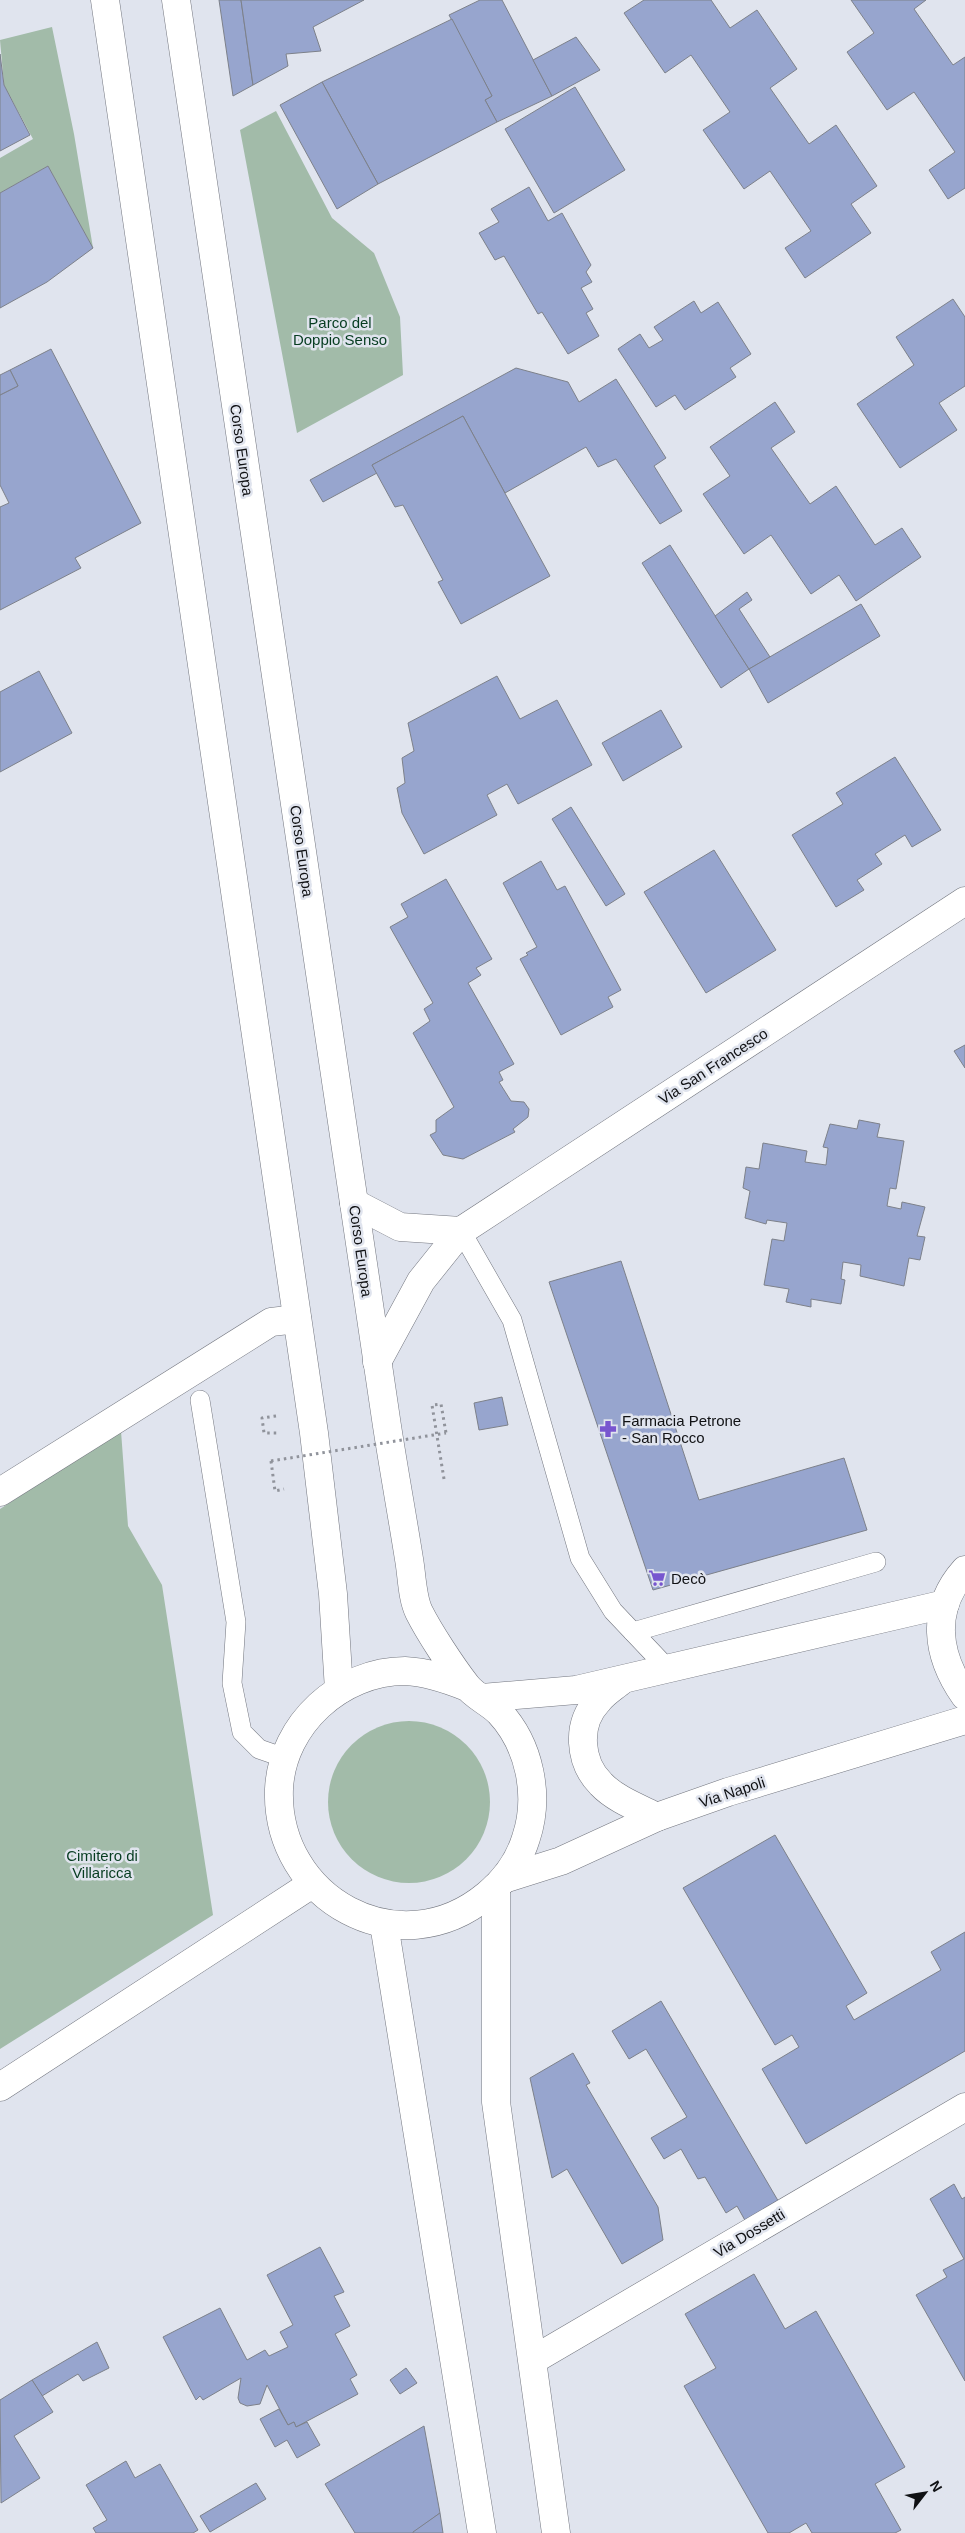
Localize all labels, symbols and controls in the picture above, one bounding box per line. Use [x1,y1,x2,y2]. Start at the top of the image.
park label: Parco del Doppio Senso [293,314,387,348]
street label: Corso Europa [227,403,257,498]
street label: Corso Europa [287,804,317,899]
street label: Via San Francesco [655,1024,771,1108]
street label: Corso Europa [346,1204,376,1299]
place label: Farmacia Petrone - San Rocco [622,1412,741,1446]
pharmacy icon: Farmacia Petrone - San Rocco [598,1419,618,1439]
supermarket icon: Decò [647,1568,667,1588]
place label: Decò [671,1570,706,1587]
street label: Via Napoli [697,1773,767,1811]
park label: Cimitero di Villaricca [66,1847,138,1881]
street label: Via Dossetti [710,2205,788,2261]
north arrow [900,2468,950,2518]
text: N [927,2478,946,2495]

